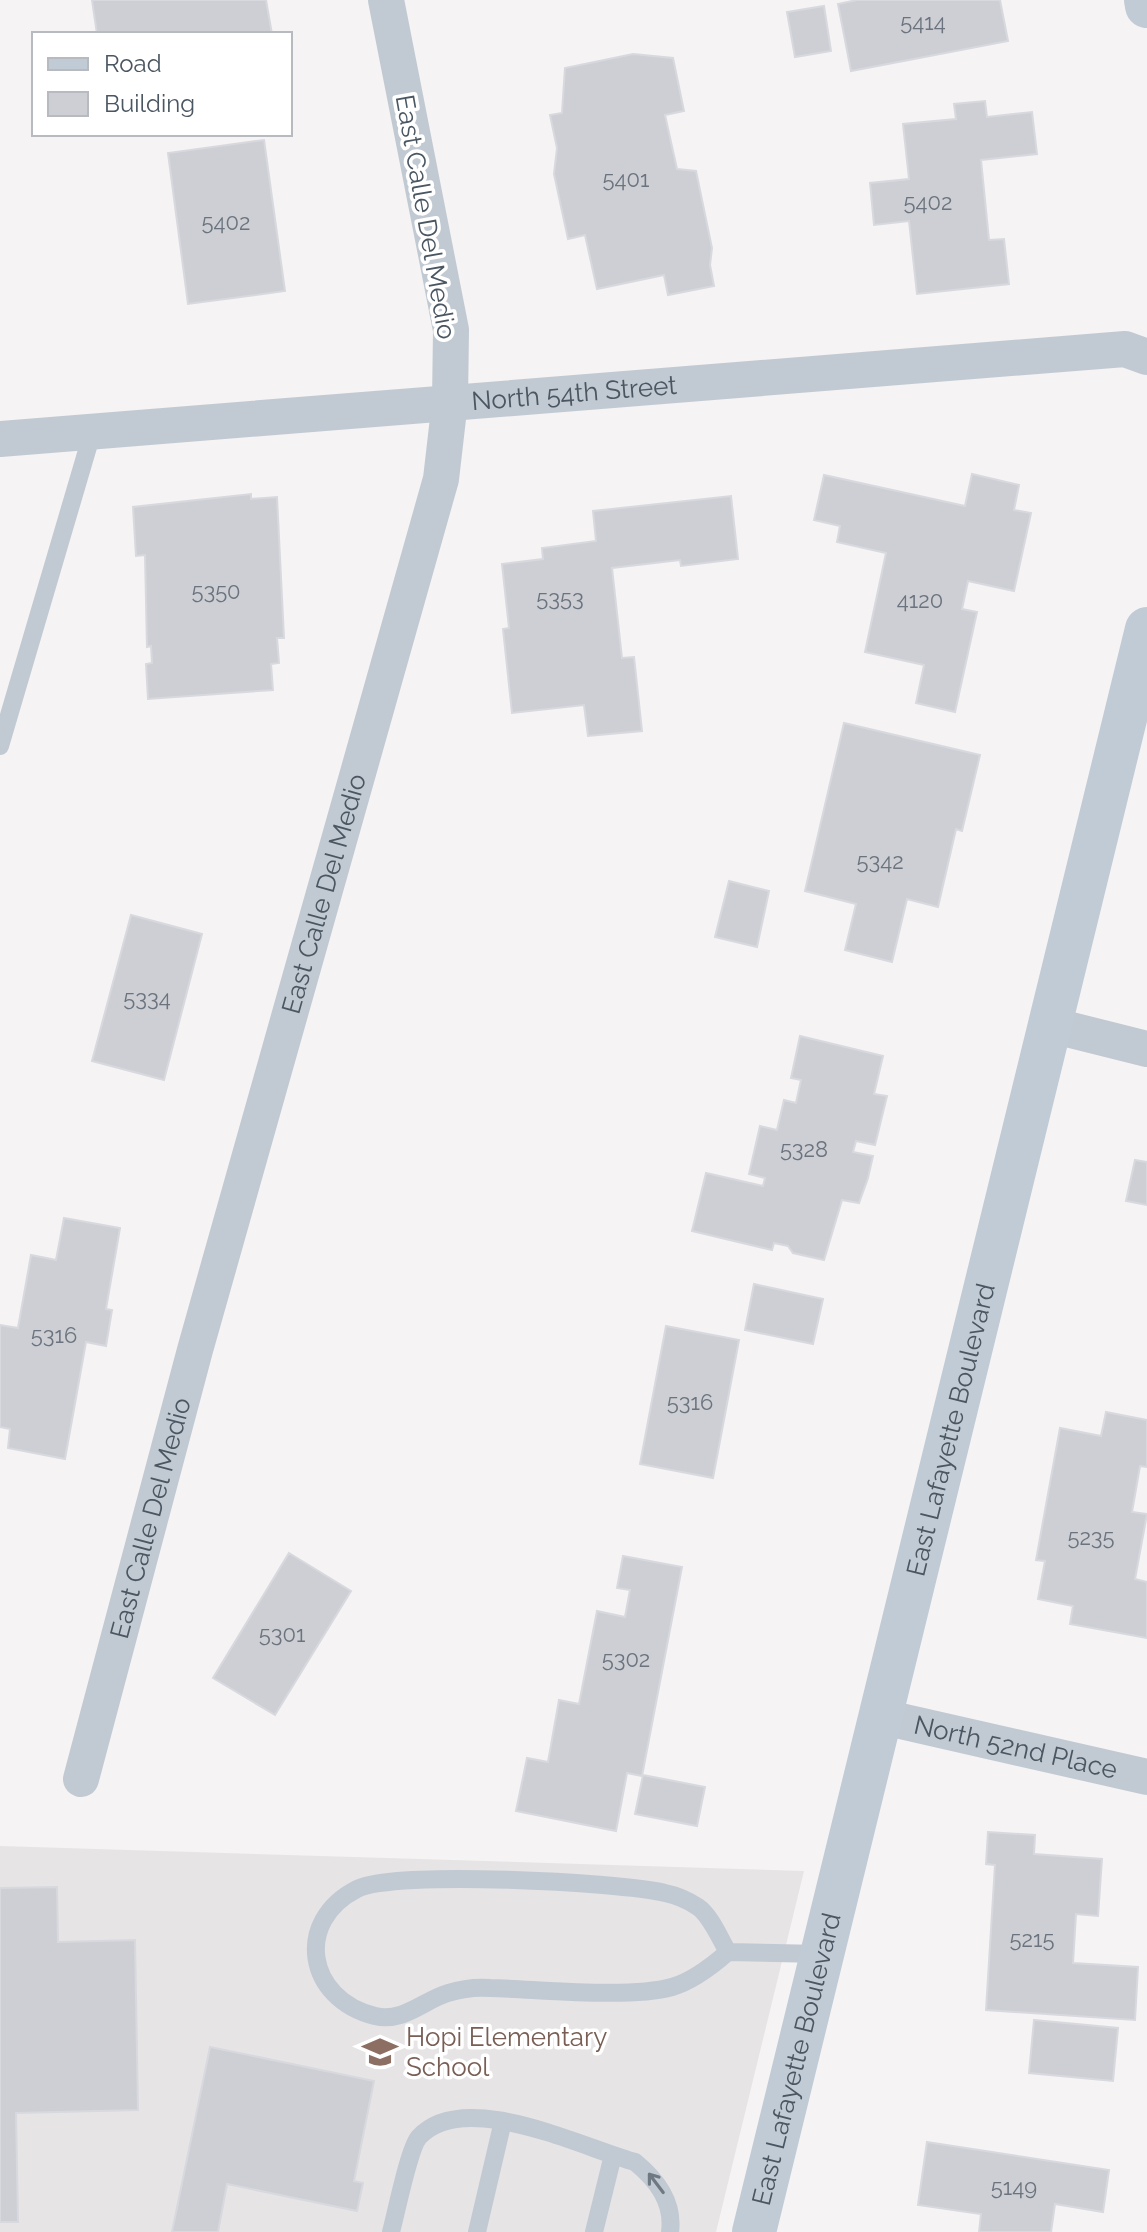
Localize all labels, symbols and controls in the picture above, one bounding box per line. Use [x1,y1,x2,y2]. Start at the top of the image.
house number: 5414 [900,9,946,35]
legend [32,32,292,136]
text: Road [104,49,162,78]
text: Building [104,89,195,118]
street label: East Calle Del Medio [390,92,462,342]
house number: 5401 [603,166,649,192]
house number: 5402 [904,189,952,215]
house number: 5402 [202,209,250,235]
street label: North 54th Street [470,370,678,416]
house number: 5350 [191,578,241,604]
house number: 5353 [536,585,584,611]
house number: 4120 [897,587,943,613]
street label: East Calle Del Medio [276,770,372,1017]
house number: 5342 [856,848,904,874]
house number: 5334 [123,985,171,1011]
house number: 5328 [780,1136,828,1162]
street label: East Lafayette Boulevard [900,1280,1001,1579]
house number: 5316 [31,1322,77,1348]
house number: 5316 [667,1389,713,1415]
street label: East Calle Del Medio [104,1394,197,1642]
house number: 5235 [1067,1524,1115,1550]
house number: 5301 [259,1621,305,1647]
house number: 5302 [602,1646,650,1672]
street label: North 52nd Place [911,1710,1120,1785]
street label: East Lafayette Boulevard [746,1910,847,2208]
house number: 5215 [1010,1926,1054,1952]
place label: Hopi Elementary School [406,2022,607,2082]
school or university icon: Hopi Elementary School [361,2033,399,2071]
one-way arrow [647,2173,664,2194]
house number: 5149 [991,2174,1037,2200]

